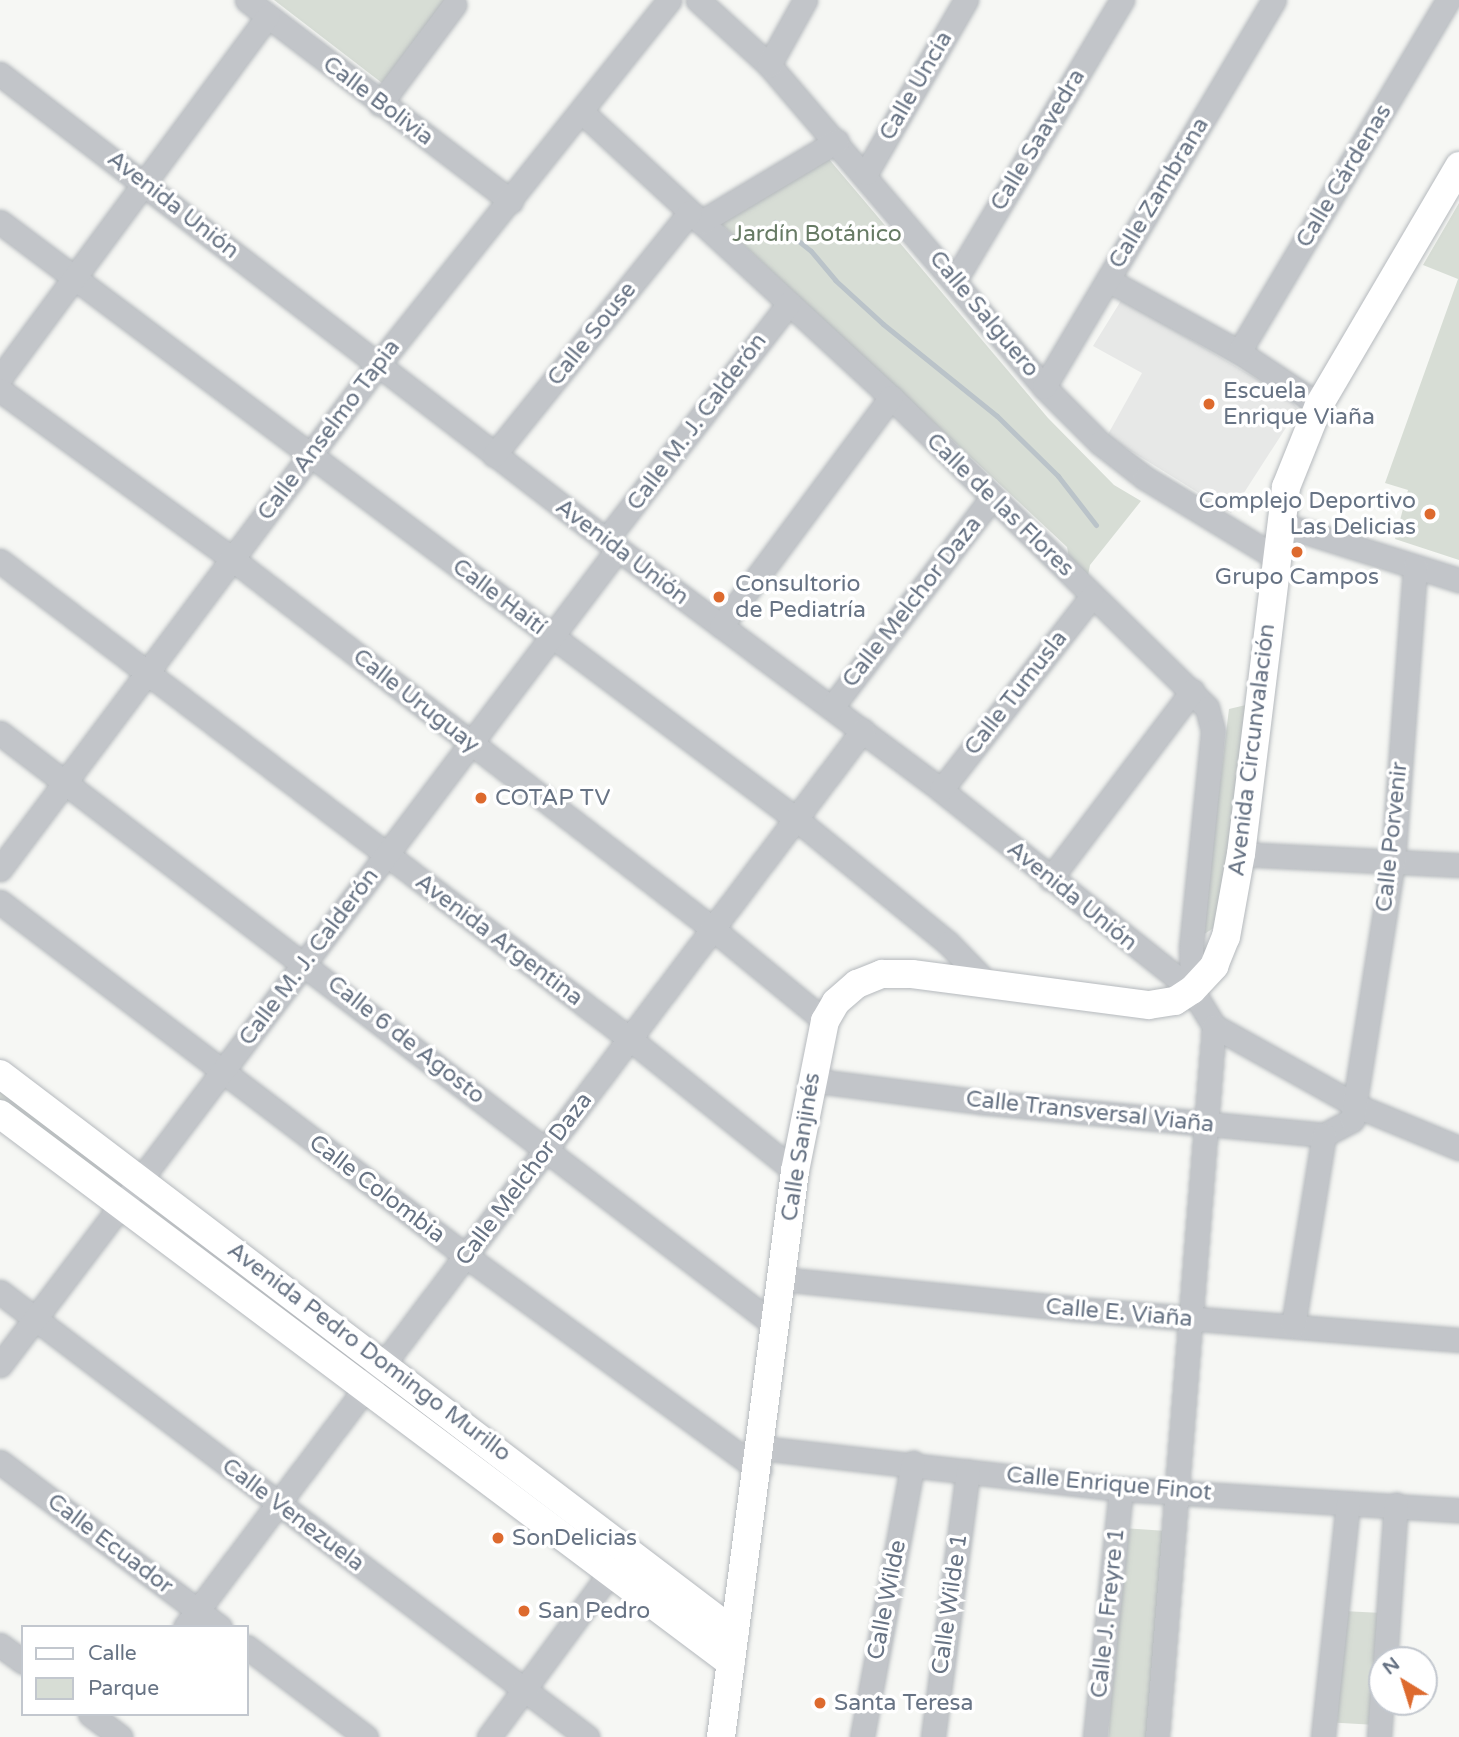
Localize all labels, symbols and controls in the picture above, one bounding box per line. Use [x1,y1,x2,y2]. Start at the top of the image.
street label: Calle Uncía [874,27,958,145]
street label: Calle Bolivia [317,50,439,152]
street label: Calle Saavedra [985,64,1091,216]
street label: Calle Cárdenas [1290,99,1398,253]
street label: Calle Zambrana [1103,112,1215,274]
street label: Avenida Unión [102,145,244,265]
park label: Jardín Botánico [732,220,902,248]
street label: Calle Salguero [923,245,1045,383]
street label: Calle Souse [542,277,642,391]
street label: Calle M. J. Calderón [621,328,773,516]
street label: Calle Anselmo Tapia [252,334,406,526]
place label: Escuela Enrique Viaña [1223,377,1375,431]
marker: Escuela Enrique Viaña [1201,396,1217,412]
street label: Calle de las Flores [920,427,1080,583]
place label: Complejo Deportivo Las Delicias [1199,487,1416,541]
street label: Avenida Unión [550,493,694,611]
marker: Complejo Deportivo Las Delicias [1422,506,1438,522]
street label: Calle Melchor Daza [837,511,987,693]
marker: Grupo Campos [1289,544,1305,560]
street label: Calle Haití [447,553,551,641]
place label: Grupo Campos [1215,563,1379,591]
place label: Consultorio de Pediatría [735,570,866,624]
marker: Consultorio de Pediatría [709,587,729,607]
street label: Avenida Circunvalación [1223,622,1281,878]
street label: Calle Tumusla [959,625,1073,761]
street label: Calle Uruguay [347,643,485,759]
street label: Calle Porvenir [1370,761,1414,913]
place label: COTAP TV [495,784,611,812]
marker: COTAP TV [473,790,489,806]
street label: Avenida Unión [1001,835,1143,957]
street label: Calle M. J. Calderón [233,863,385,1051]
street label: Avenida Argentina [410,868,588,1012]
street label: Calle 6 de Agosto [322,970,490,1110]
street label: Calle Sanjinés [776,1071,826,1223]
street label: Calle Transversal Viaña [964,1085,1216,1139]
street label: Calle Melchor Daza [450,1087,598,1271]
street label: Calle Colombia [304,1129,450,1249]
street label: Avenida Pedro Domingo Murillo [222,1236,516,1468]
street label: Calle E. Viaña [1044,1293,1194,1333]
street label: Calle Venezuela [216,1452,370,1578]
street label: Calle Enrique Finot [1005,1461,1213,1507]
street label: Calle Ecuador [42,1488,178,1600]
place label: SonDelicias [512,1524,637,1552]
street label: Calle J. Freyre 1 [1085,1527,1131,1699]
marker: SonDelicias [490,1530,506,1546]
street label: Calle Wilde 1 [926,1532,974,1676]
street label: Calle Wilde [862,1538,912,1662]
place label: San Pedro [538,1597,650,1625]
marker: San Pedro [516,1603,532,1619]
legend [21,1625,248,1716]
text: Calle [88,1641,137,1666]
north arrow [1368,1646,1438,1716]
text: N [1379,1653,1404,1679]
text: Parque [88,1676,159,1701]
place label: Santa Teresa [834,1689,974,1717]
marker: Santa Teresa [812,1695,828,1711]

